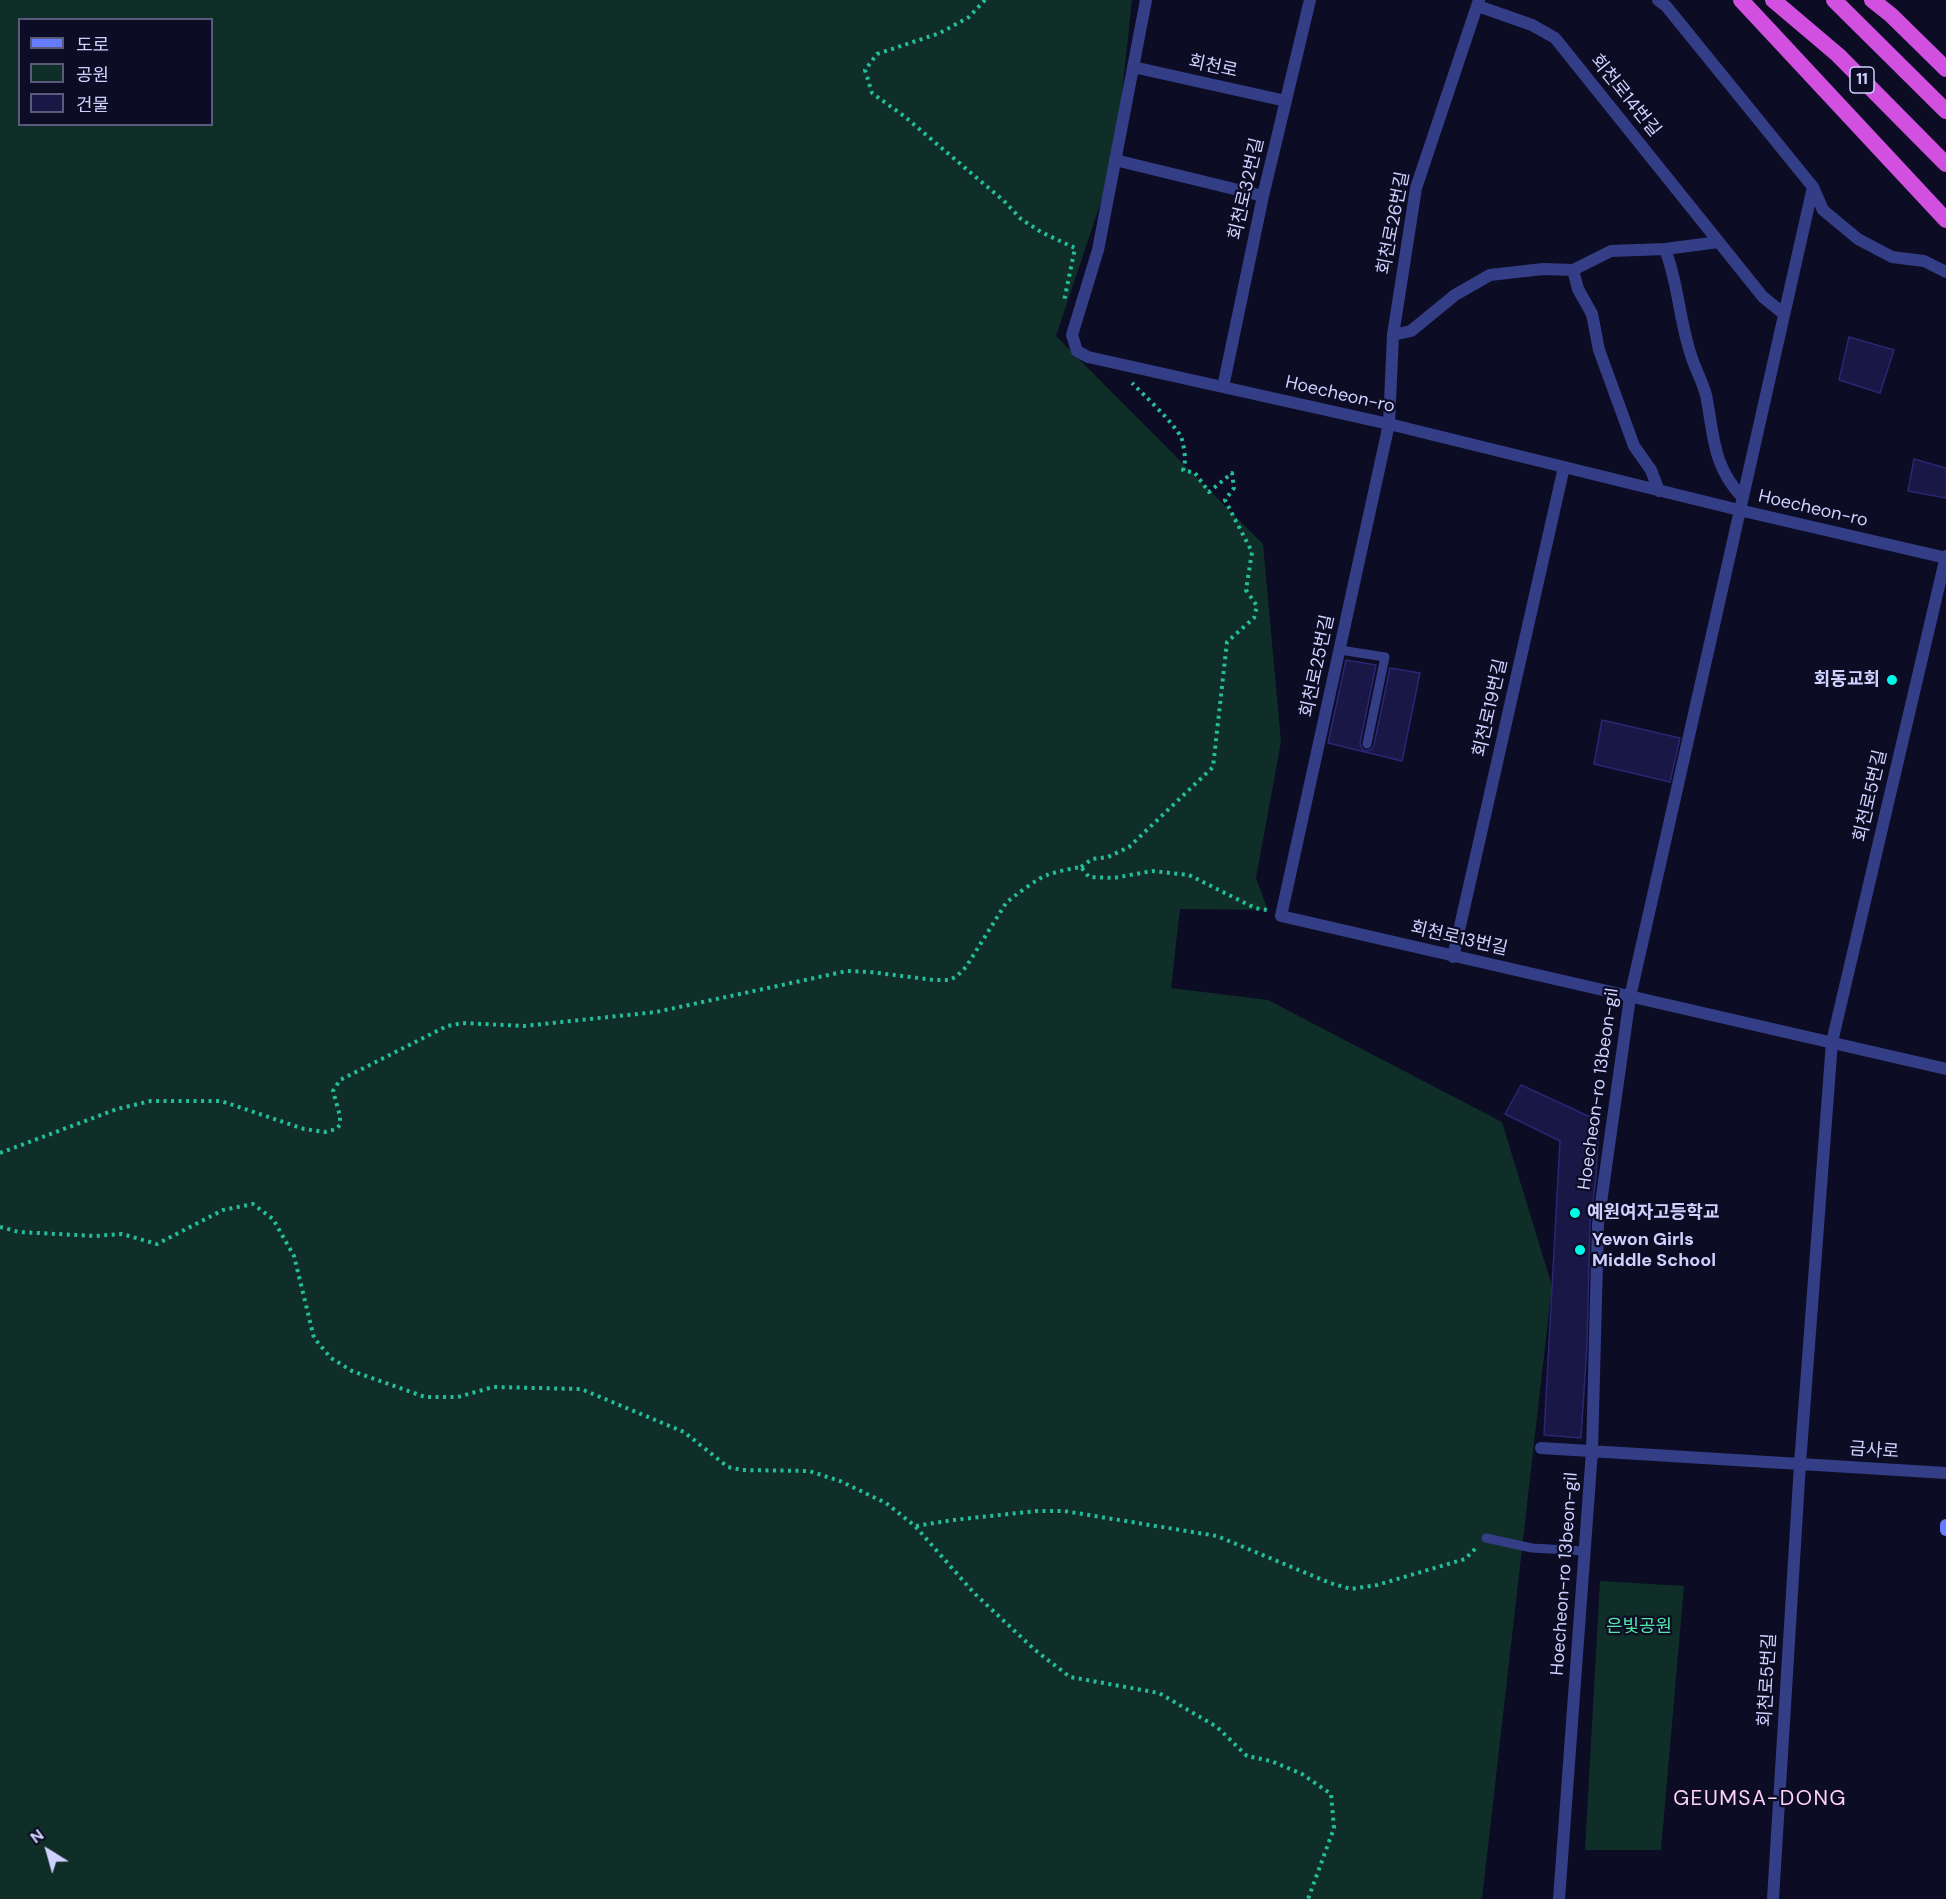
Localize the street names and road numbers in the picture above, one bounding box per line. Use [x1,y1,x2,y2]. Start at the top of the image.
street label: 회천로 [1186,51,1240,83]
street label: 회천로14번길 [1585,51,1665,141]
road number: 11 [1850,67,1874,93]
street label: 회천로32번길 [1225,136,1269,242]
street label: 회천로26번길 [1373,170,1415,276]
street label: Hoecheon-ro [1283,372,1397,418]
street label: Hoecheon-ro [1756,486,1870,532]
street label: 회천로25번길 [1297,613,1339,719]
street label: 회천로19번길 [1469,657,1513,759]
street label: 회천로5번길 [1850,748,1892,844]
street label: 회천로13번길 [1408,917,1510,961]
street label: Hoecheon-ro 13beon-gil [1574,987,1624,1191]
street label: 금사로 [1848,1438,1900,1464]
street label: Hoecheon-ro 13beon-gil [1547,1472,1583,1676]
street label: 회천로5번길 [1755,1633,1781,1727]

